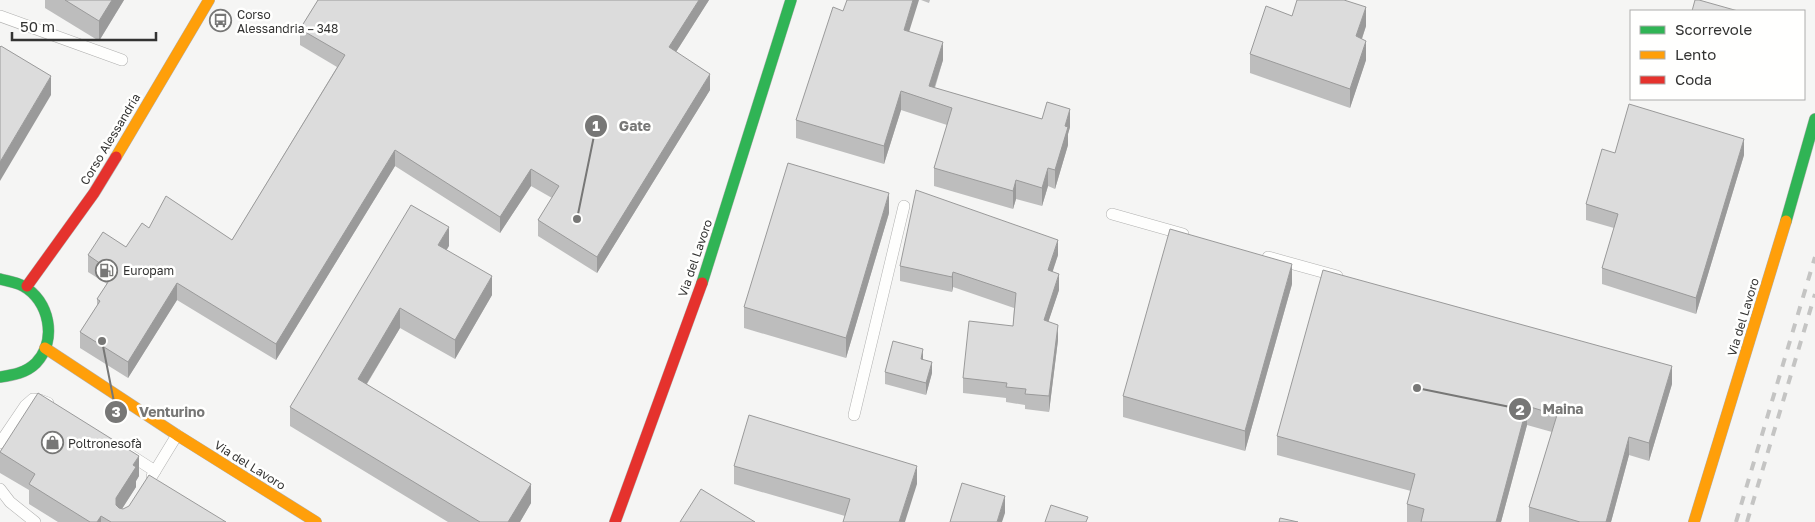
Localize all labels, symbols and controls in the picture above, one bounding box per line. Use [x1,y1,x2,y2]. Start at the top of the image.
place label: Corso Alessandria – 348 [237,7,338,36]
bus stop icon: Corso Alessandria – 348 [209,9,233,33]
scale bar [12,10,156,42]
legend [1630,10,1805,100]
text: 50 m [20,17,55,35]
text: Scorrevole [1675,20,1752,38]
text: Lento [1675,45,1716,63]
text: Coda [1675,70,1712,88]
street label: Corso Alessandria [77,91,143,187]
callout: Gate [584,111,661,140]
text: 1 [592,116,600,134]
text: Gate [619,117,651,134]
street label: Via del Lavoro [675,217,715,299]
fuel station icon: Europam [95,258,119,282]
place label: Europam [123,263,174,278]
street label: Via del Lavoro [1724,276,1762,358]
callout: Maina [1508,395,1594,424]
callout: Venturino [104,397,215,426]
text: 2 [1515,400,1525,418]
text: Maina [1542,400,1584,417]
text: 3 [111,402,121,420]
text: Venturino [139,403,205,420]
shop icon: Poltronesofà [40,431,64,455]
place label: Poltronesofà [68,436,142,451]
street label: Via del Lavoro [212,437,288,493]

